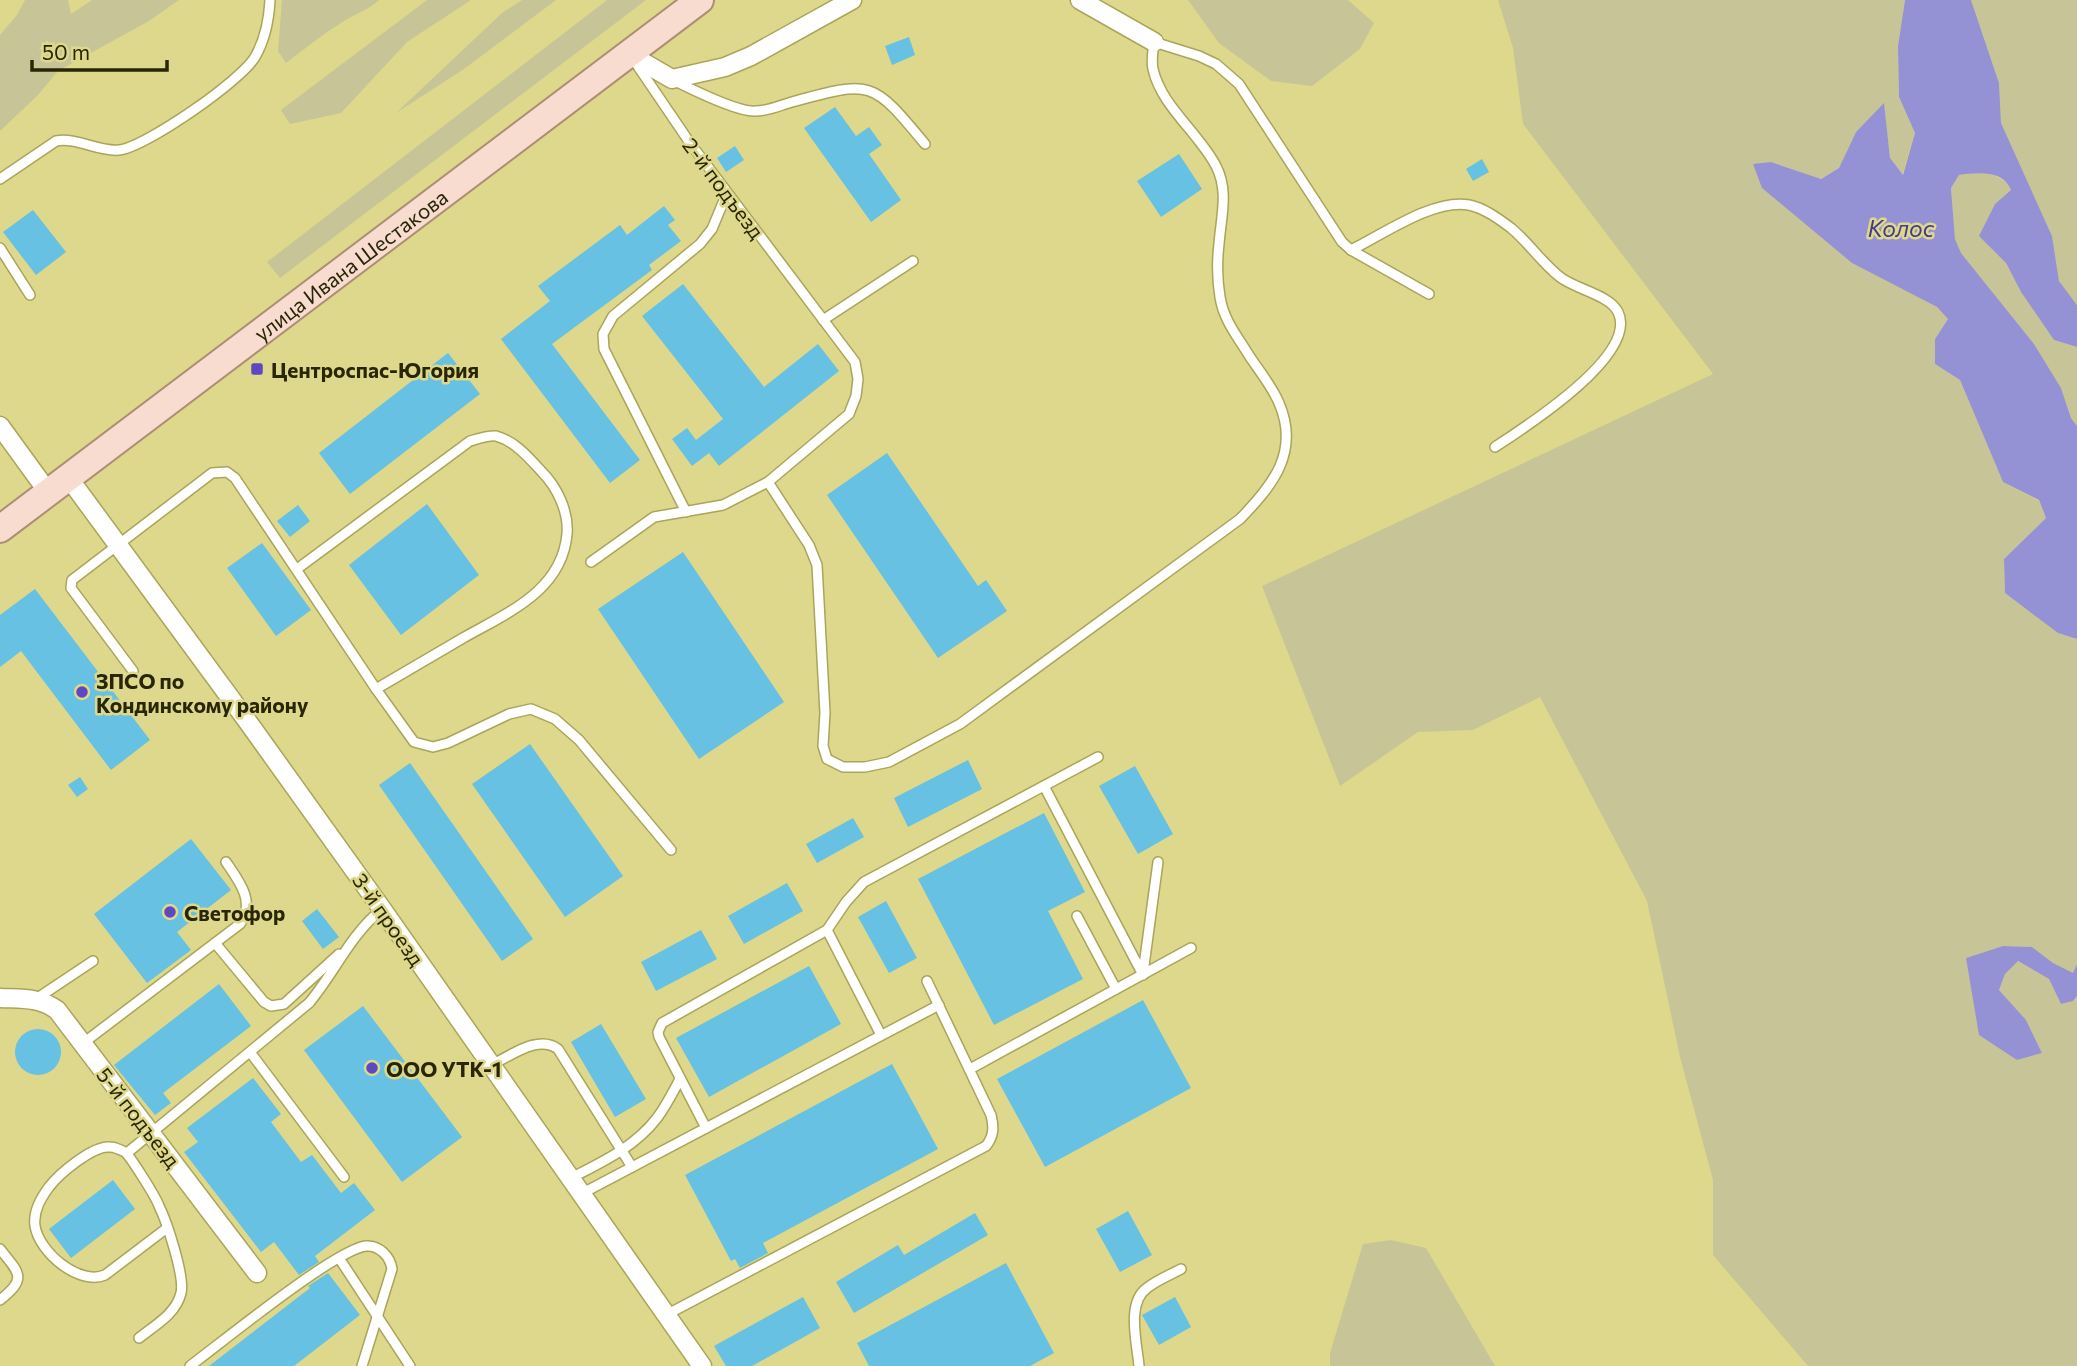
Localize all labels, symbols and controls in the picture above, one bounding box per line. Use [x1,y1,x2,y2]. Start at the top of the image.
scale bar [32,28,166,72]
text: 50 m [42,39,90,64]
street label: 2-й подъезд [678,133,770,243]
street label: улица Ивана Шестакова [249,183,452,345]
water label: Колос [1868,214,1935,242]
place label: Центроспас-Югория [271,357,479,382]
marker: Центроспас-Югория [249,361,265,377]
place label: ЗПСО по Кондинскому району [96,668,309,717]
marker: ЗПСО по Кондинскому району [74,684,90,700]
street label: 3-й проезд [348,868,430,970]
place label: Светофор [184,900,285,925]
marker: Светофор [162,904,178,920]
place label: ООО УТК-1 [386,1056,501,1081]
marker: ООО УТК-1 [364,1060,380,1076]
street label: 5-й подъезд [92,1062,186,1172]

